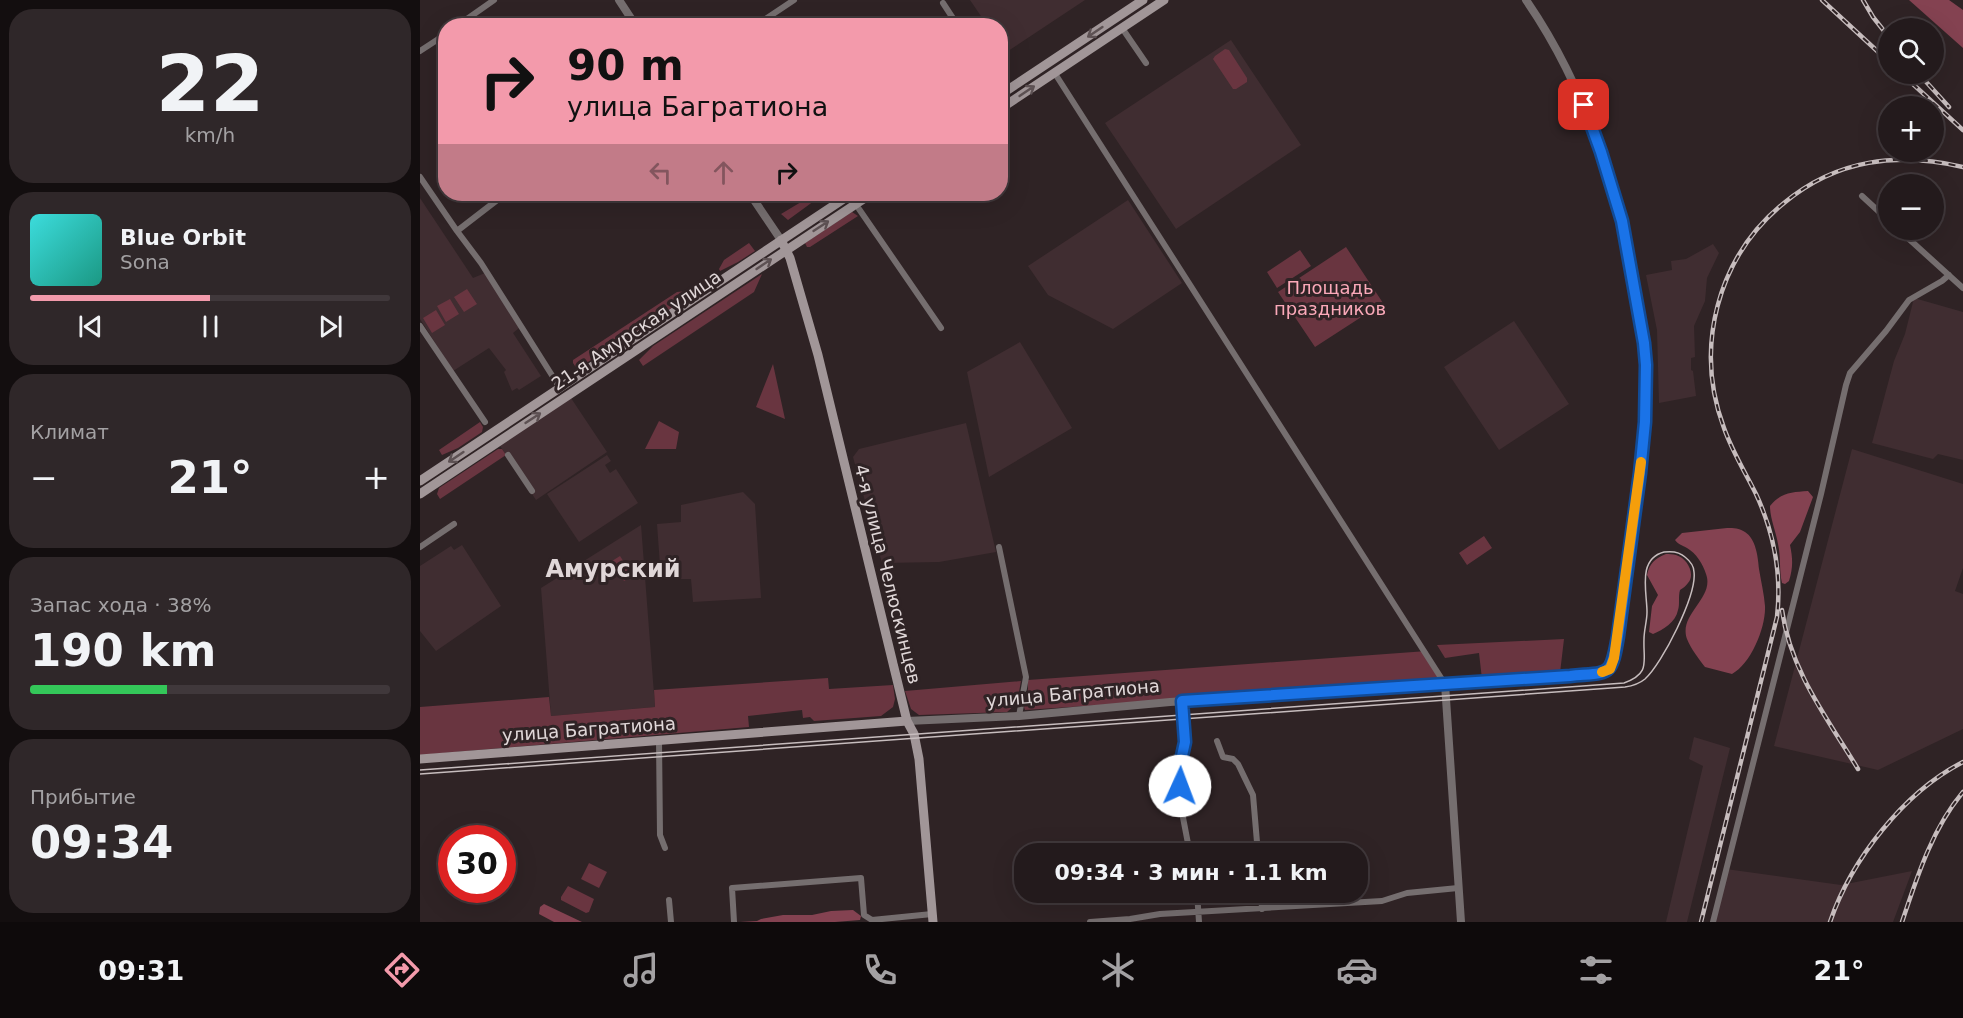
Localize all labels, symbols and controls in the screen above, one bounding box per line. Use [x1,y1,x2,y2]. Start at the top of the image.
map controls [1878,18,1944,240]
button: search [1878,18,1944,84]
one-way arrow [1087,25,1104,38]
text: 22 [156,39,264,129]
text: 90 m [567,41,684,90]
icon: right [468,42,546,120]
pin [1558,79,1609,130]
one-way arrow [1019,84,1036,97]
icon: arrive [1567,88,1600,121]
text: улица Багратиона [567,91,828,122]
button: + [1878,96,1944,162]
text: km/h [185,123,235,147]
icon: left [644,156,677,189]
icon: ahead [707,156,740,189]
icon: right [770,156,803,189]
button: − [1878,174,1944,240]
one-way arrow [812,220,829,232]
text: Blue Orbit [120,225,246,250]
text: Sona [120,250,170,274]
one-way arrow [756,258,772,270]
street label: 21-я Амурская улица [547,266,725,394]
park label: Площадь праздников [1274,277,1386,319]
icon: previous [74,310,107,343]
icon: pause [194,310,227,343]
icon: next [314,310,347,343]
one-way arrow [524,412,541,424]
text: Климат [30,420,109,444]
text: 21° [167,451,253,504]
one-way arrow [448,451,465,463]
text: − [30,458,58,497]
text: + [362,458,390,497]
street label: 4-я улица Челюскинцев [851,462,925,686]
district label: Амурский [545,555,681,583]
text: Запас хода · 38% [30,593,211,617]
text: 190 km [30,624,216,677]
street label: улица Багратиона [985,675,1161,711]
street label: улица Багратиона [501,712,677,746]
position arrow [1148,754,1212,818]
text: Прибытие [30,785,136,809]
text: 09:34 [30,816,173,869]
speed limit sign: 30 [438,825,516,903]
text: 09:34 · 3 мин · 1.1 km [1054,860,1328,885]
icon: directions [381,949,423,991]
icon: music [620,949,662,991]
icon: phone [859,949,901,991]
icon: climate [1097,949,1139,991]
icon: car [1336,949,1378,991]
icon: filters [1575,949,1617,991]
text: 09:31 [98,955,184,986]
text: 21° [1813,955,1865,986]

